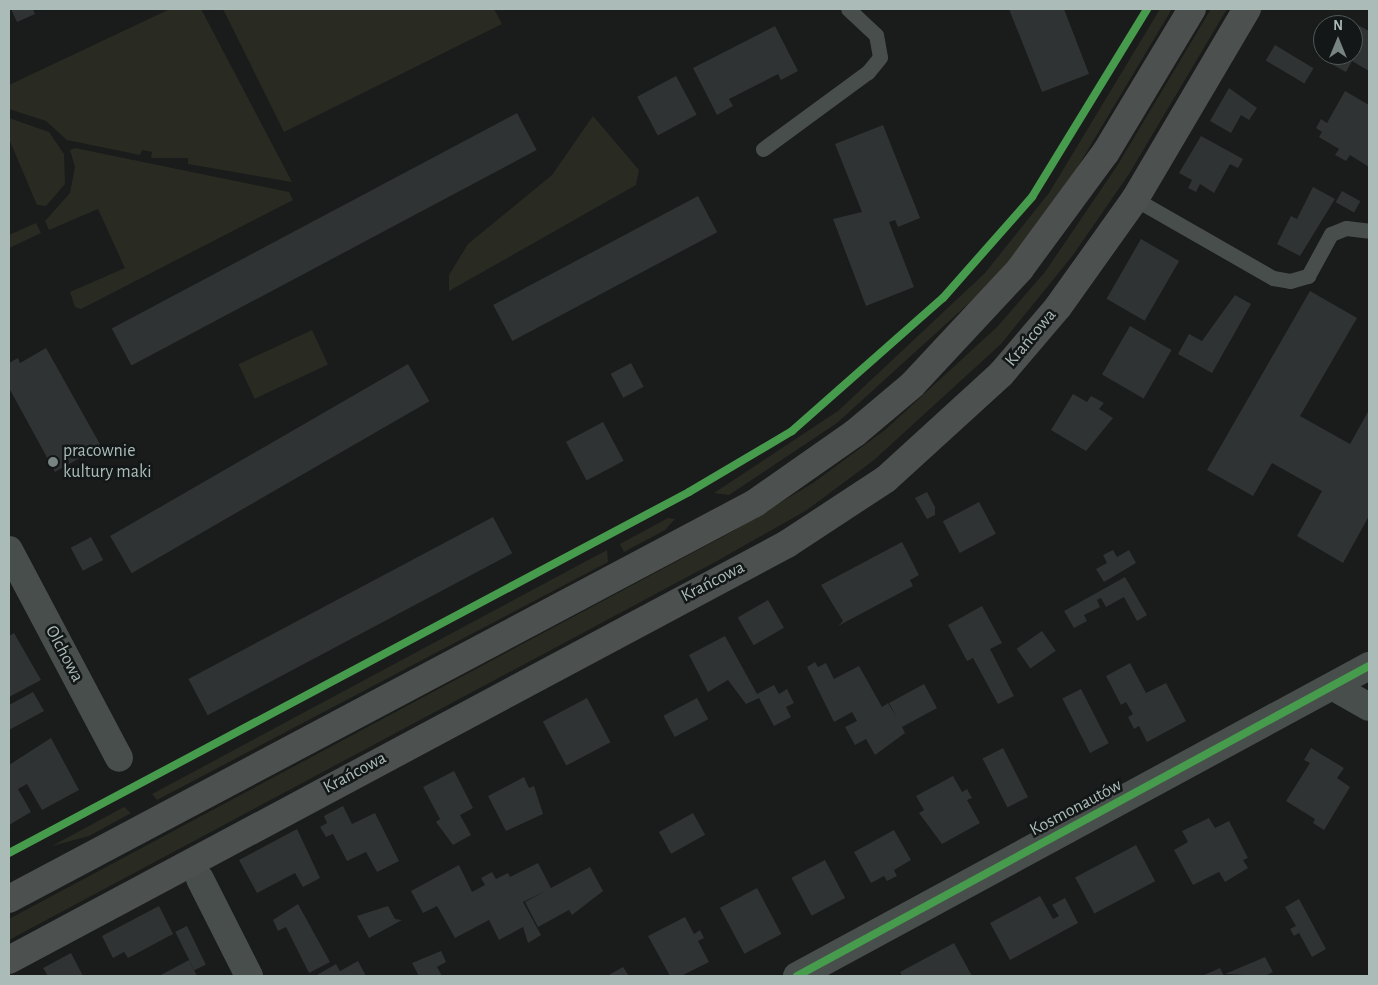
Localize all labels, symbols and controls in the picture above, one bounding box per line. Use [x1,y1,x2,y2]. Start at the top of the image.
north arrow [1313,15,1363,65]
text: N [1333,19,1343,33]
street label: Krańcowa [1001,305,1061,371]
place label: pracownie kultury maki [63,441,152,484]
marker: pracownie kultury maki [47,456,59,468]
street label: Krańcowa [678,557,748,607]
street label: Olchowa [40,622,88,686]
street label: Krańcowa [320,747,390,799]
street label: Kosmonautów [1026,775,1126,841]

